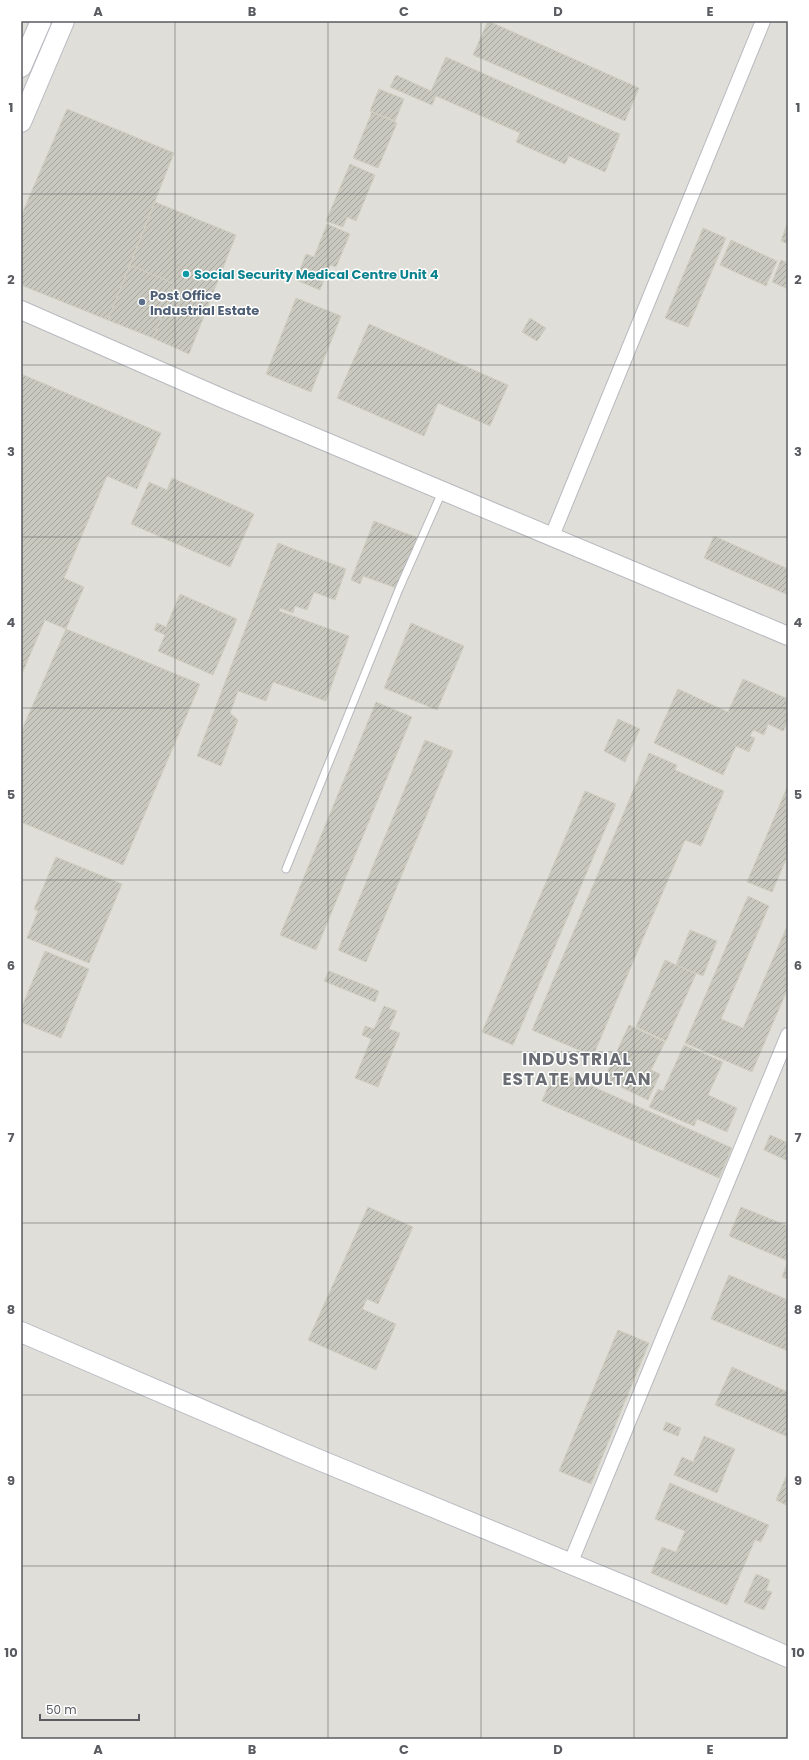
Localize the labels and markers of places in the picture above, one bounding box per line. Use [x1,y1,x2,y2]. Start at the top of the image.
place label: Social Security Medical Centre Unit 4 [194,265,439,284]
marker: Social Security Medical Centre Unit 4 [181,269,191,279]
place label: Post Office Industrial Estate [150,286,259,320]
marker: Post Office Industrial Estate [137,297,147,307]

